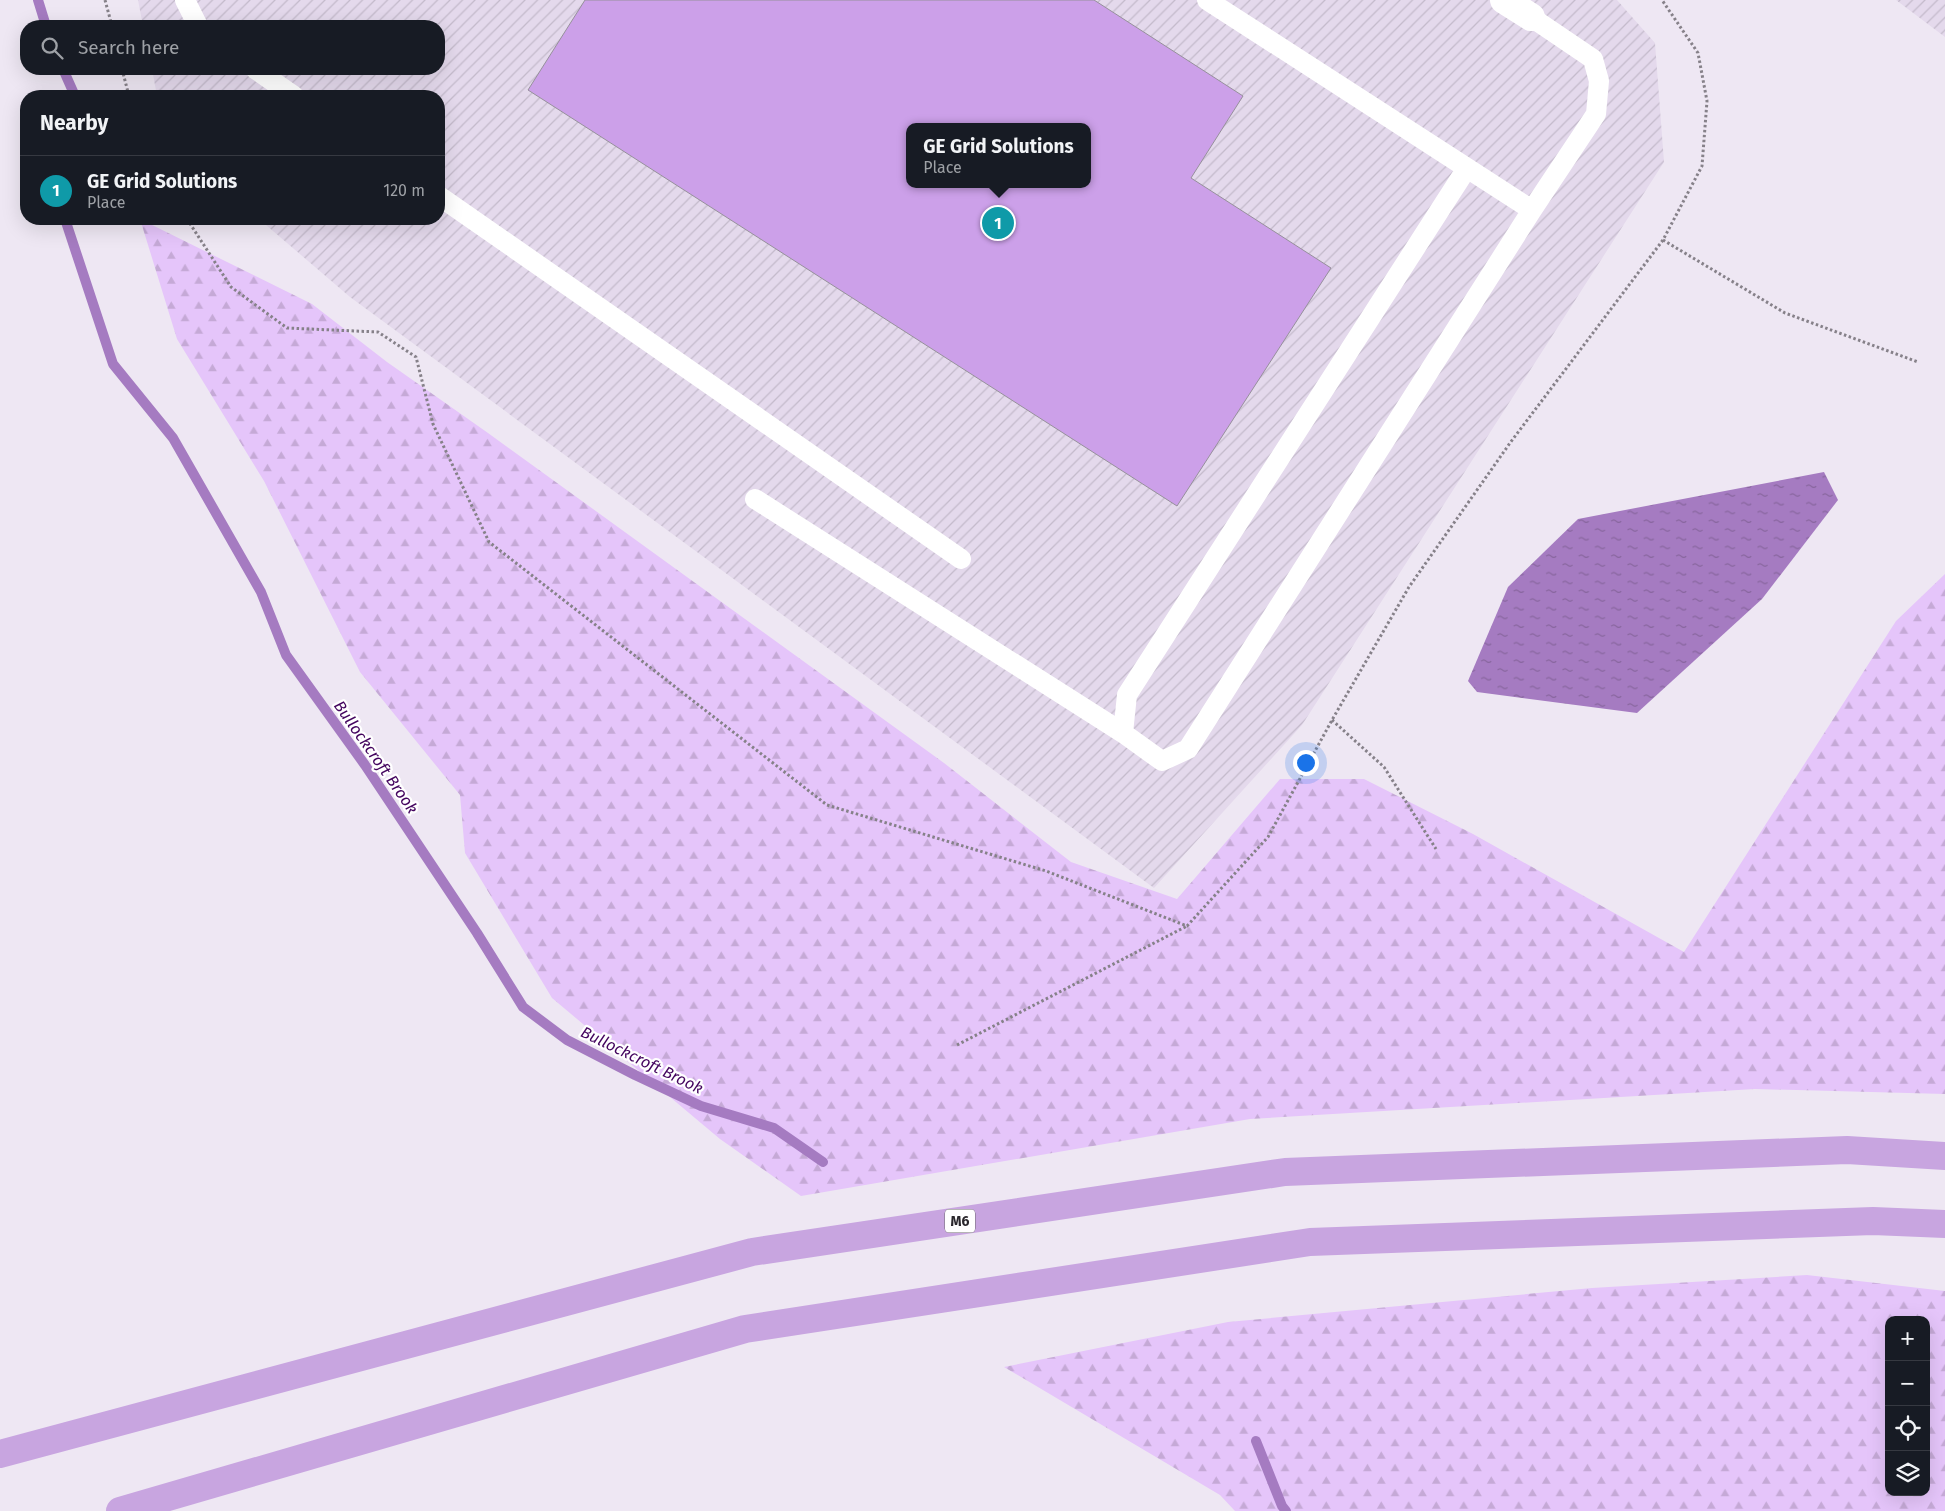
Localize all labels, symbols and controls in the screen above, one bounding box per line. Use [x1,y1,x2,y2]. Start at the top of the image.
search box [20,20,445,75]
icon: search [38,34,66,62]
text: Search here [78,36,179,59]
text: Nearby [40,110,108,136]
popup [906,123,1091,188]
text: GE Grid Solutions [923,135,1074,158]
text: Place [923,158,962,177]
text: GE Grid Solutions [87,170,237,193]
text: 1 [52,181,60,200]
text: 120 m [383,181,425,200]
text: Place [87,193,126,212]
pin: 1 [982,204,1014,242]
water label: Bullockcroft Brook [330,697,422,817]
your location [1293,750,1319,776]
water label: Bullockcroft Brook [578,1022,706,1098]
road number: M6 [945,1210,975,1232]
map controls [1885,1316,1930,1496]
button: + [1885,1316,1930,1361]
button: − [1885,1361,1930,1406]
button: locate [1885,1406,1930,1451]
button: layers [1885,1451,1930,1496]

